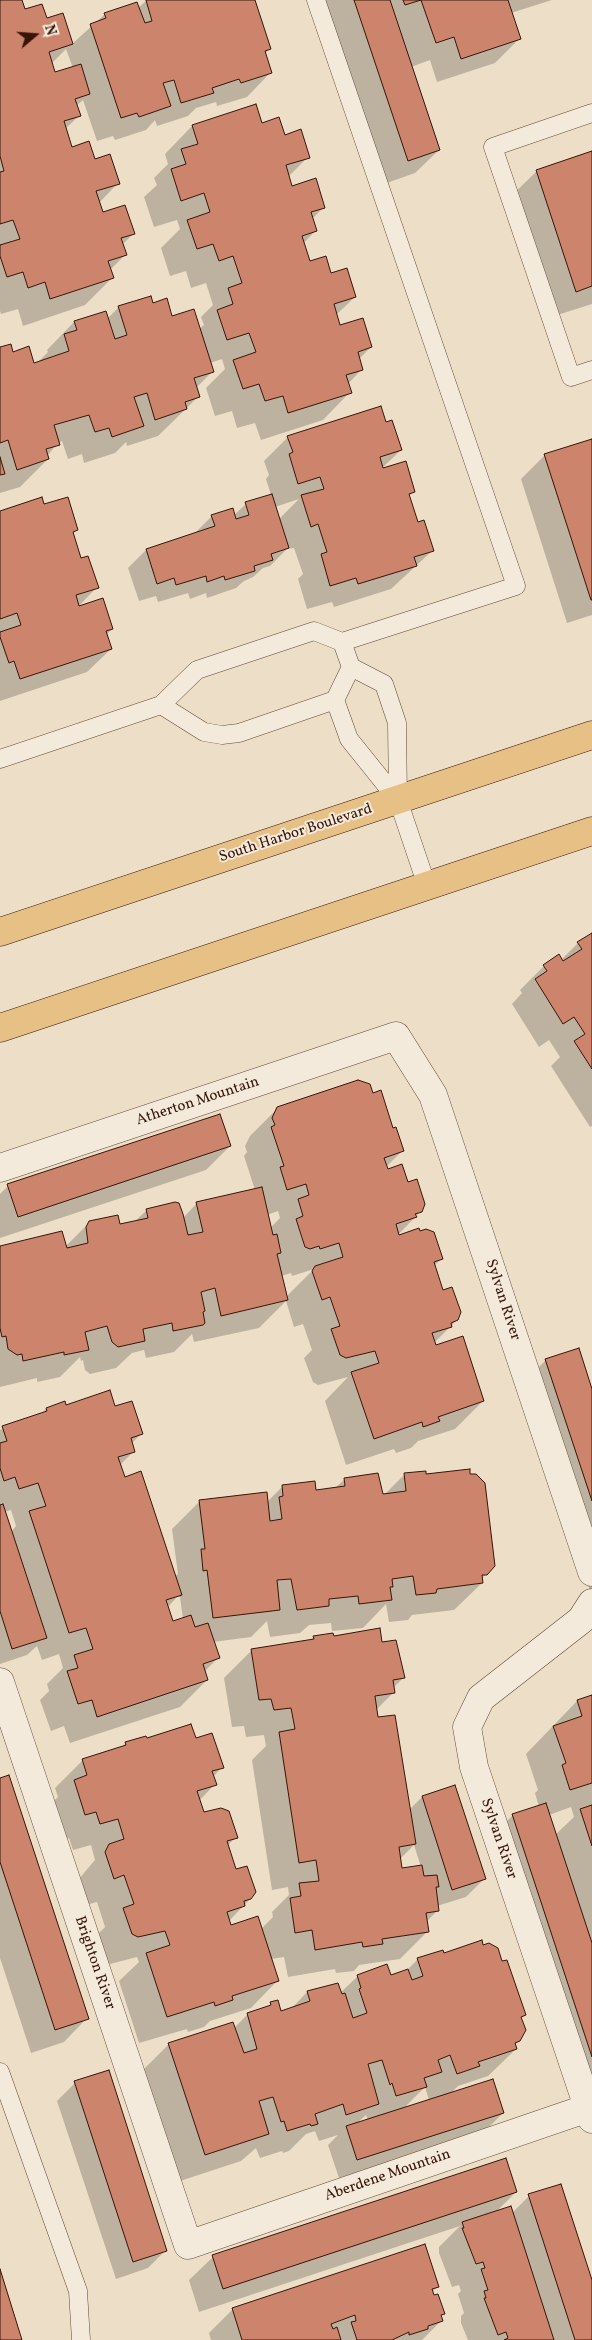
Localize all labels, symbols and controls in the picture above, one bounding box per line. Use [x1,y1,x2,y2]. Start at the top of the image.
north arrow [10,10,60,60]
text: N [39,22,60,38]
street label: South Harbor Boulevard [217,801,375,867]
street label: Atherton Mountain [134,1074,262,1130]
street label: Sylvan River [480,1257,524,1343]
street label: Sylvan River [476,1796,520,1882]
street label: Brighton River [70,1914,118,2012]
street label: Aberdene Mountain [323,2146,453,2206]

